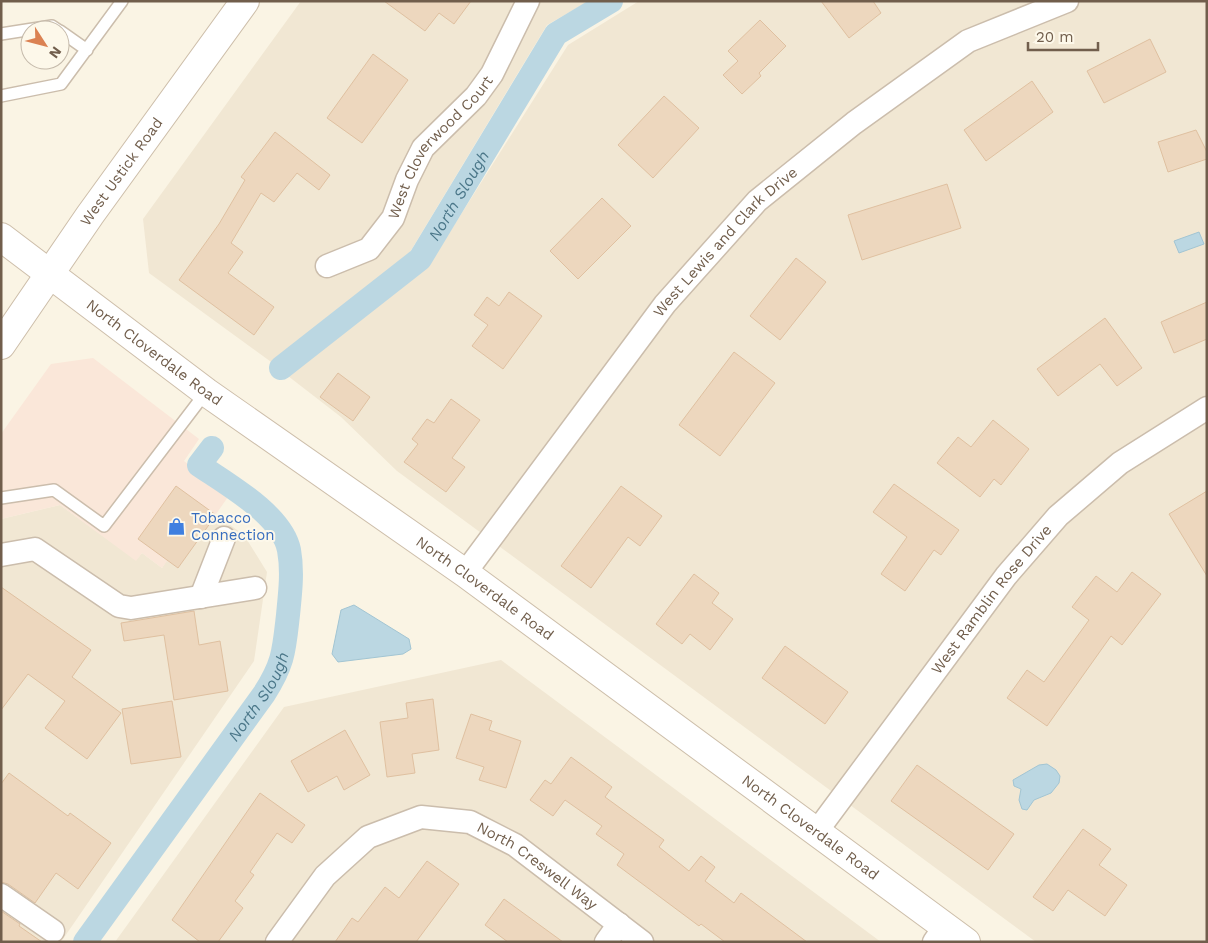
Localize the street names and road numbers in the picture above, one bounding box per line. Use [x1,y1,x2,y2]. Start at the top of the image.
street label: West Cloverwood Court [384,72,497,222]
street label: West Ustick Road [76,114,166,229]
street label: West Lewis and Clark Drive [650,163,801,320]
street label: North Cloverdale Road [83,296,226,410]
street label: West Ramblin Rose Drive [927,521,1055,678]
street label: North Cloverdale Road [413,533,557,644]
street label: North Cloverdale Road [738,771,882,884]
street label: North Creswell Way [474,818,601,914]

